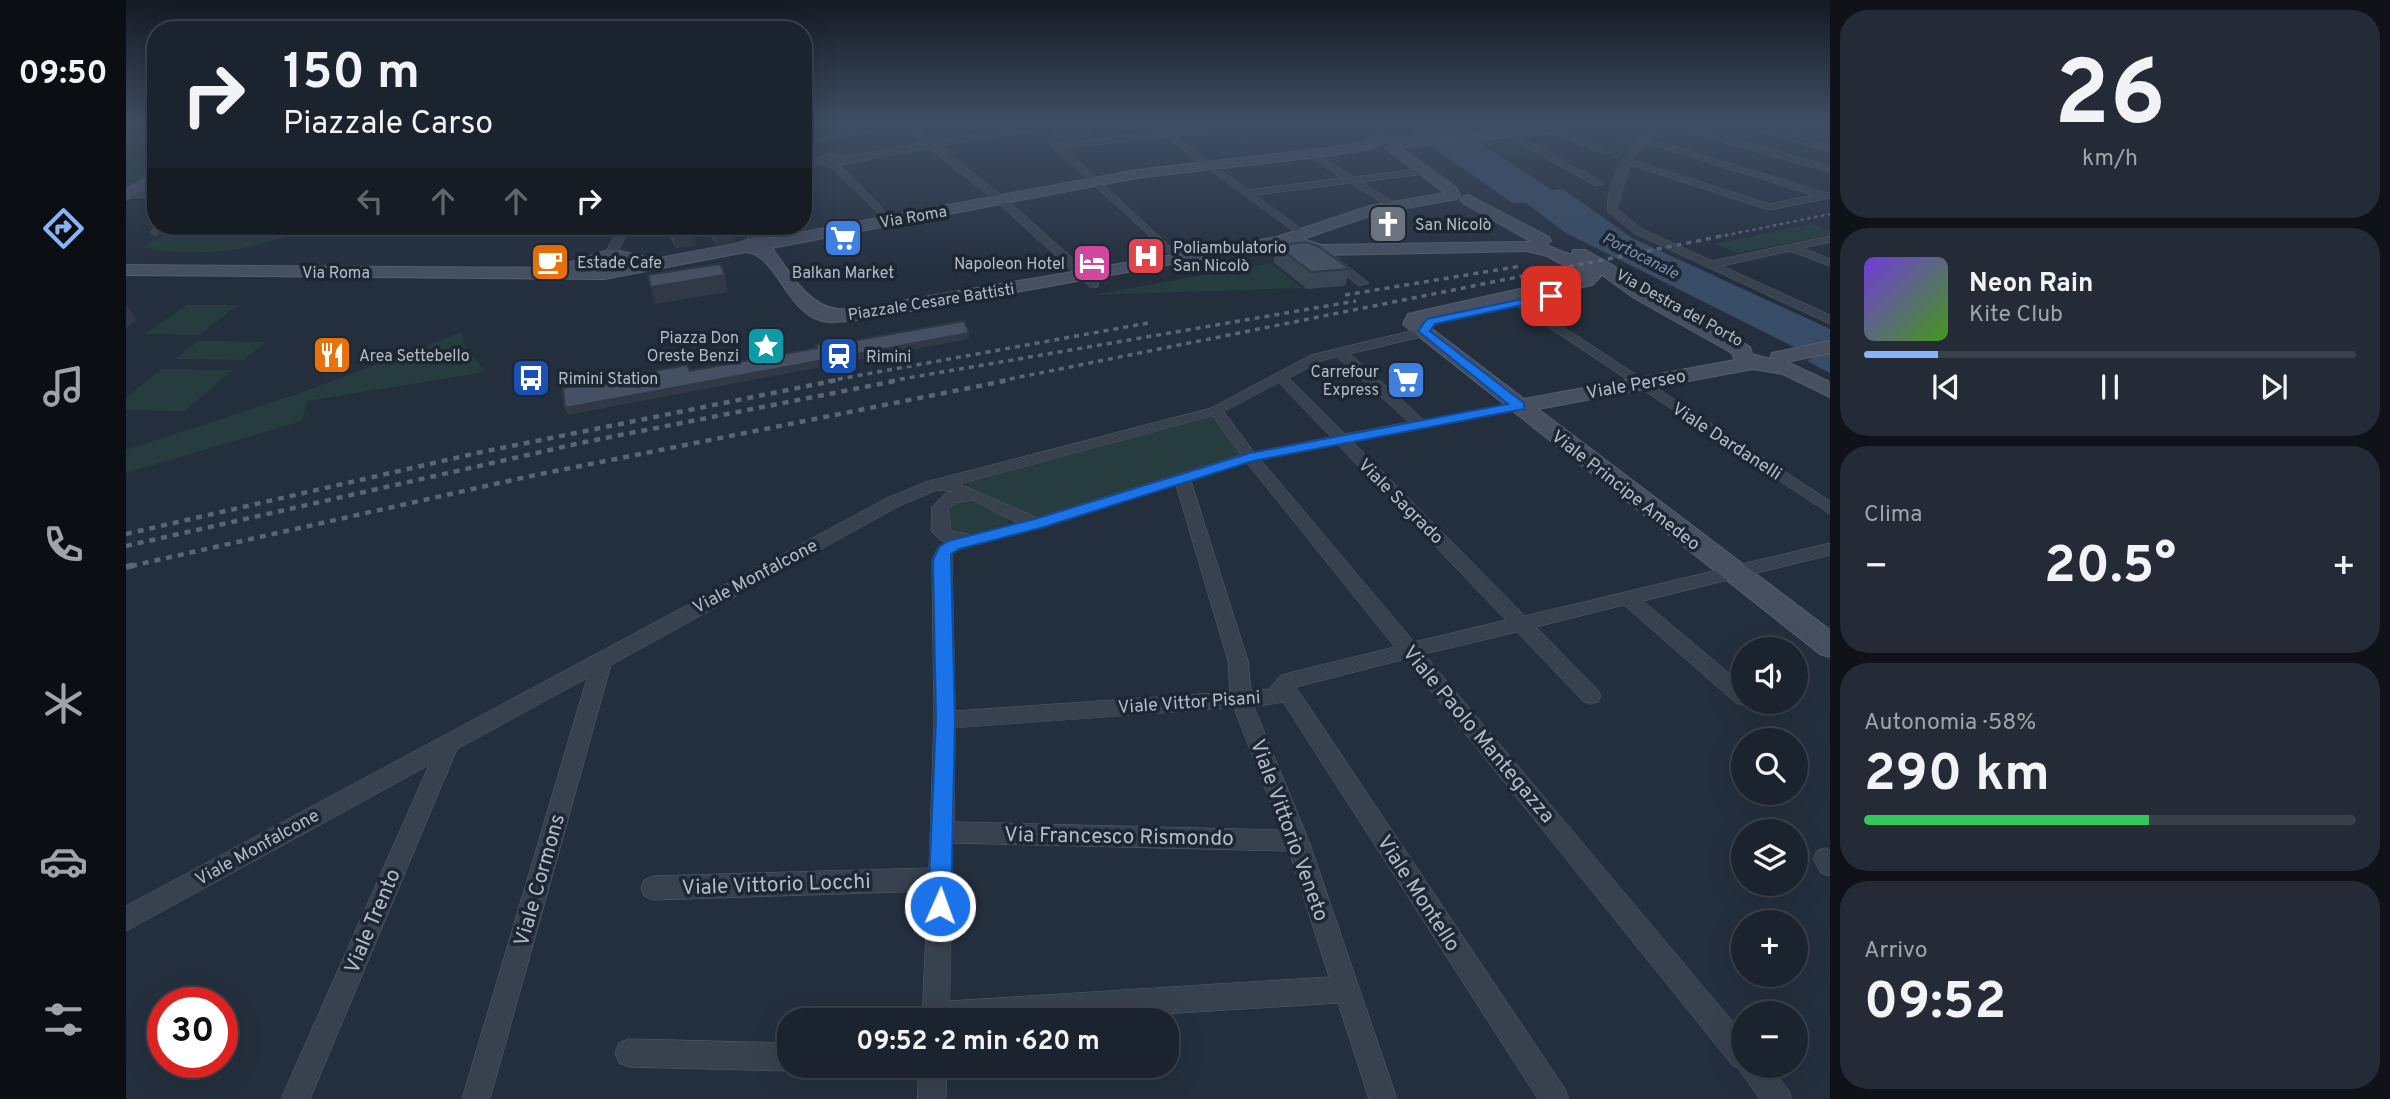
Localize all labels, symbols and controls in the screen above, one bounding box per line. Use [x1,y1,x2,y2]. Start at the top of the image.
text: 26 [2054,42,2166,157]
text: 150 m [283,44,420,106]
icon: right [168,49,259,140]
text: 09:50 [18,55,108,95]
text: Piazzale Carso [283,105,493,145]
text: km/h [2082,145,2138,174]
icon: left [351,182,389,220]
icon: ahead [424,182,462,220]
icon: ahead [497,182,535,220]
icon: right [570,182,608,220]
street label: Via Roma [878,202,948,234]
church icon: San Nicolò [1367,203,1409,245]
icon: directions [39,204,88,253]
place label: San Nicolò [1415,216,1492,236]
supermarket icon: Balkan Market [822,217,864,259]
water label: Portocanale [1599,229,1682,285]
hospital icon: Poliambulatorio San Nicolò [1125,235,1167,277]
place label: Poliambulatorio San Nicolò [1173,239,1287,277]
cafe icon: Estade Cafe [529,241,571,283]
hotel icon: Napoleon Hotel [1071,242,1113,284]
place label: Estade Cafe [577,254,662,274]
place label: Napoleon Hotel [954,255,1065,275]
street label: Via Roma [302,264,370,284]
place label: Balkan Market [792,264,894,284]
street label: Via Destra del Porto [1612,265,1746,352]
pin [1521,266,1581,326]
text: Neon Rain [1969,268,2094,301]
icon: arrive [1532,277,1570,315]
street label: Piazzale Cesare Battisti [847,280,1016,326]
text: Kite Club [1969,301,2063,330]
place icon: Piazza Don Oreste Benzi [745,325,787,367]
place label: Piazza Don Oreste Benzi [647,329,739,367]
restaurant icon: Area Settebello [311,334,353,376]
station icon: Rimini [818,335,860,377]
place label: Area Settebello [359,347,470,367]
place label: Rimini [866,348,911,368]
bus stop icon: Rimini Station [510,357,552,399]
supermarket icon: Carrefour Express [1385,359,1427,401]
icon: music [39,362,88,411]
place label: Carrefour Express [1311,363,1379,401]
street label: Viale Perseo [1585,365,1688,406]
icon: previous [1927,368,1965,406]
icon: pause [2091,368,2129,406]
icon: next [2255,368,2293,406]
place label: Rimini Station [558,370,658,390]
street label: Viale Dardanelli [1667,398,1786,486]
street label: Viale Principe Amedeo [1546,426,1704,557]
street label: Viale Sagrado [1352,454,1448,550]
text: Clima [1864,501,1922,530]
icon: phone [39,520,88,569]
street label: Viale Monfalcone [689,535,822,620]
text: 20.5° [2044,535,2176,601]
text: − [1864,544,1889,593]
text: + [2331,544,2356,593]
map controls [1731,637,1808,1078]
button: sound [1731,637,1808,714]
street label: Viale Paolo Mantegazza [1396,641,1560,829]
icon: climate [39,679,88,728]
street label: Viale Vittor Pisani [1117,687,1261,720]
text: Autonomia · 58% [1864,709,2036,738]
button: search [1731,728,1808,805]
street label: Viale Vittorio Veneto [1243,736,1334,925]
text: 290 km [1864,743,2050,809]
street label: Viale Monfalcone [192,805,324,892]
street label: Viale Cormons [509,811,572,950]
button: layers [1731,819,1808,896]
street label: Via Francesco Rismondo [1004,822,1234,853]
street label: Viale Montello [1370,830,1465,957]
icon: car [39,837,88,886]
street label: Viale Trento [339,865,408,978]
street label: Viale Vittorio Locchi [681,869,871,902]
position arrow [903,869,977,943]
button: + [1731,910,1808,987]
text: Arrivo [1864,937,1928,966]
text: 09:52 [1864,971,2006,1037]
speed limit sign: 30 [147,987,238,1078]
icon: filters [39,995,88,1044]
button: − [1731,1001,1808,1078]
text: 09:52 · 2 min · 620 m [856,1026,1100,1059]

